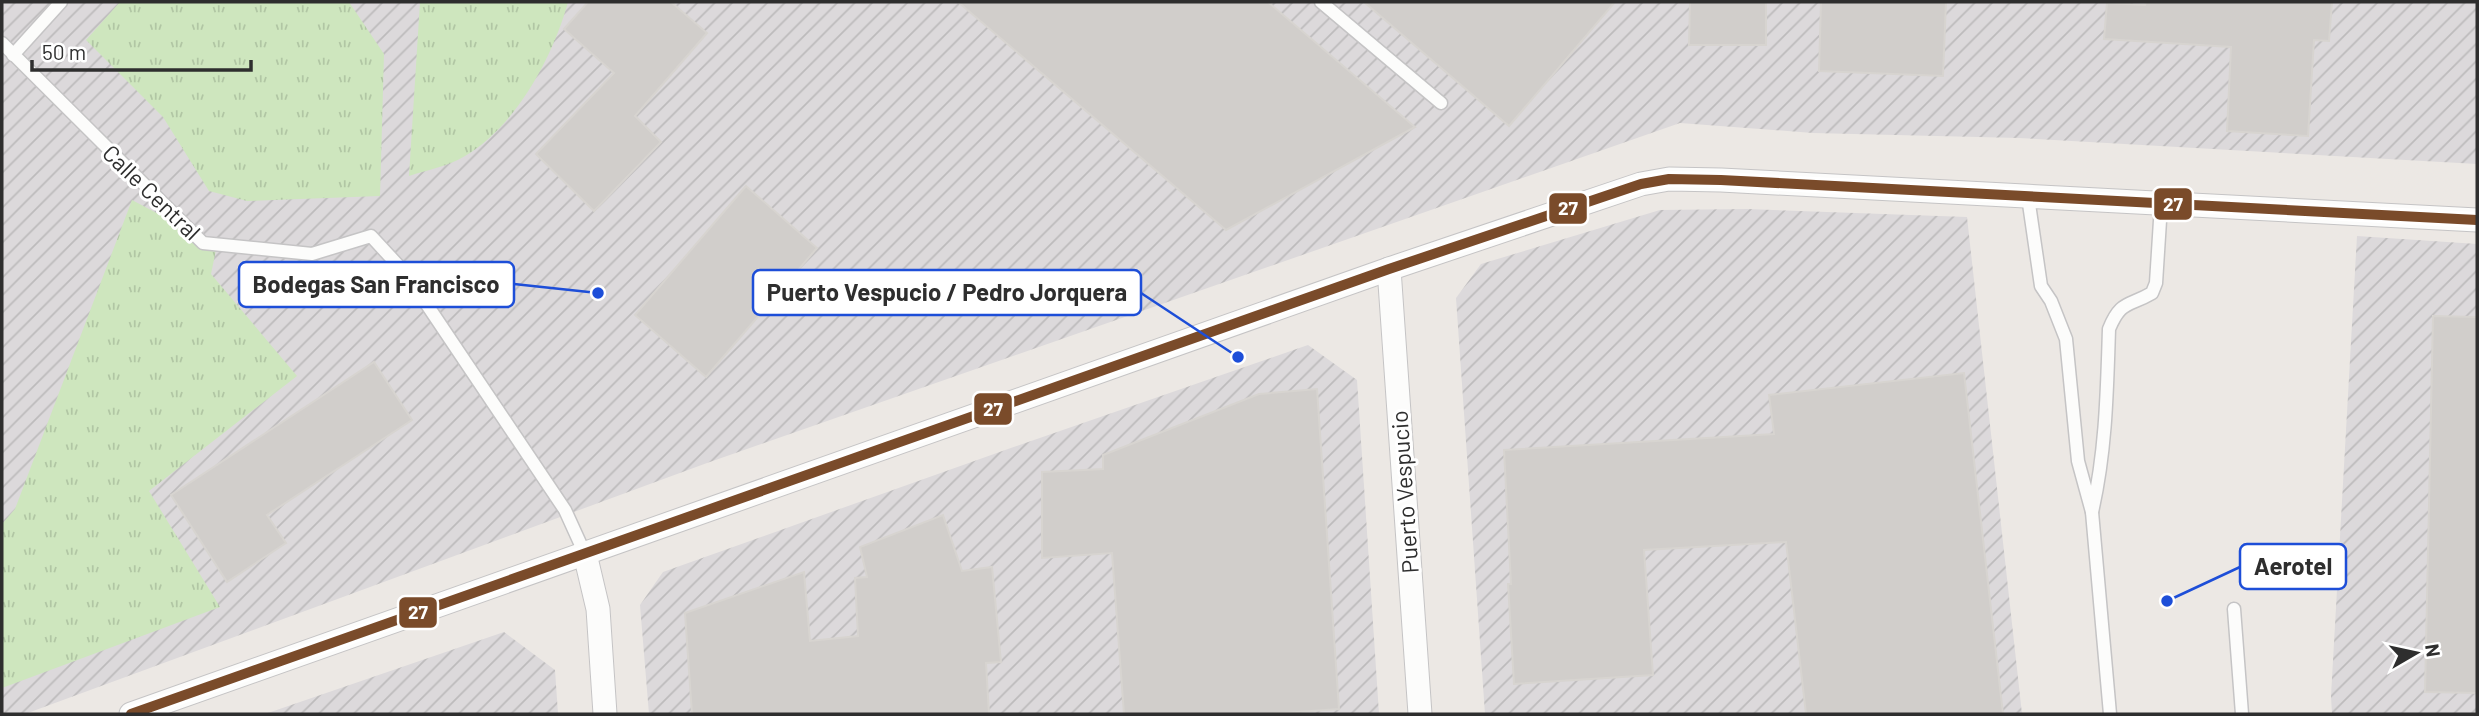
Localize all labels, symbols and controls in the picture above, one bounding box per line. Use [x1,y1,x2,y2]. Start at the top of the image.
scale bar [32,28,250,72]
text: 50 m [42,39,86,64]
street label: Calle Central [97,138,207,246]
line badge: 27 [2153,187,2193,221]
line badge: 27 [1548,192,1588,225]
text: 27 [2163,192,2184,215]
text: 27 [1558,196,1579,219]
callout: Bodegas San Francisco [239,262,514,307]
text: Bodegas San Francisco [252,269,500,298]
callout: Puerto Vespucio / Pedro Jorquera [753,270,1141,315]
text: Puerto Vespucio / Pedro Jorquera [767,277,1127,306]
line badge: 27 [973,392,1013,426]
text: 27 [983,397,1004,420]
street label: Puerto Vespucio [1384,410,1424,574]
callout: Aerotel [2240,544,2346,589]
text: Aerotel [2254,551,2332,580]
line badge: 27 [398,596,438,629]
text: 27 [408,600,429,623]
north arrow [2381,618,2451,688]
text: N [2421,642,2446,658]

